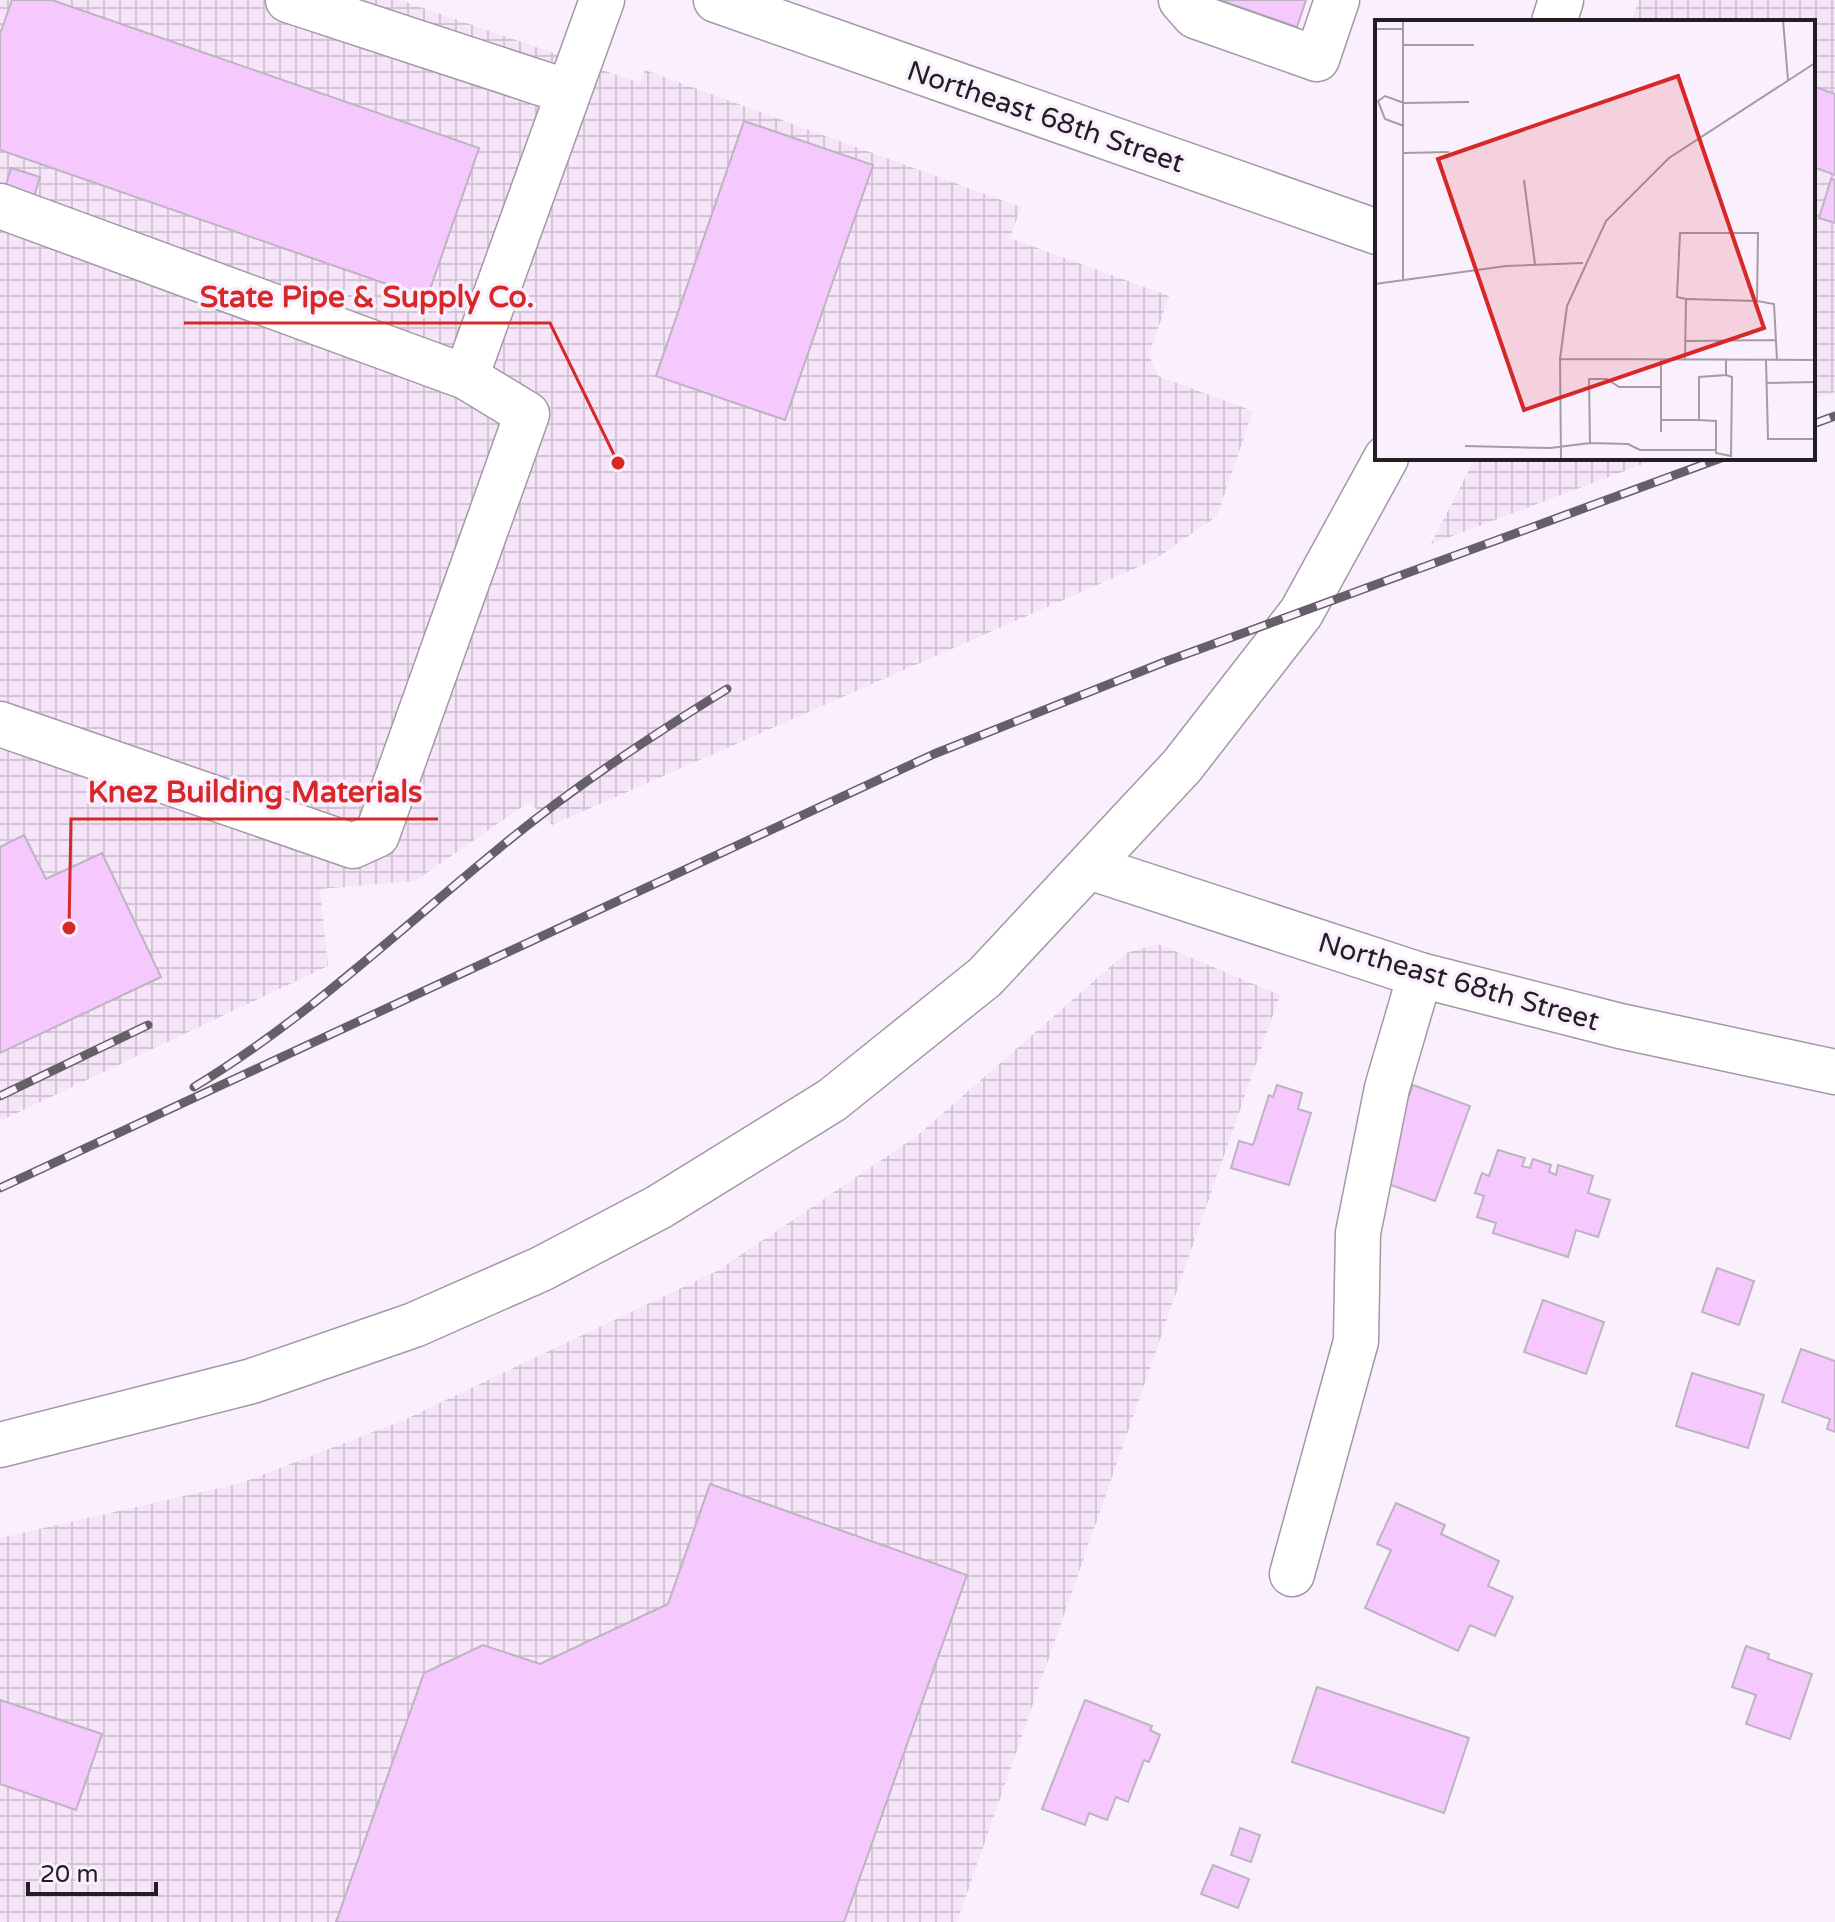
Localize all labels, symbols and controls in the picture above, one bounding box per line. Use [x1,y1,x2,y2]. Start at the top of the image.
inset map [1375,20,1815,460]
street label: Northeast 68th Street [903,54,1189,180]
callout: State Pipe & Supply Co. [184,269,550,323]
text: State Pipe & Supply Co. [200,279,534,316]
callout: Knez Building Materials [71,765,438,819]
text: Knez Building Materials [88,774,422,811]
street label: Northeast 68th Street [1314,926,1603,1038]
scale bar [28,1846,156,1896]
text: 20 m [40,1860,98,1889]

